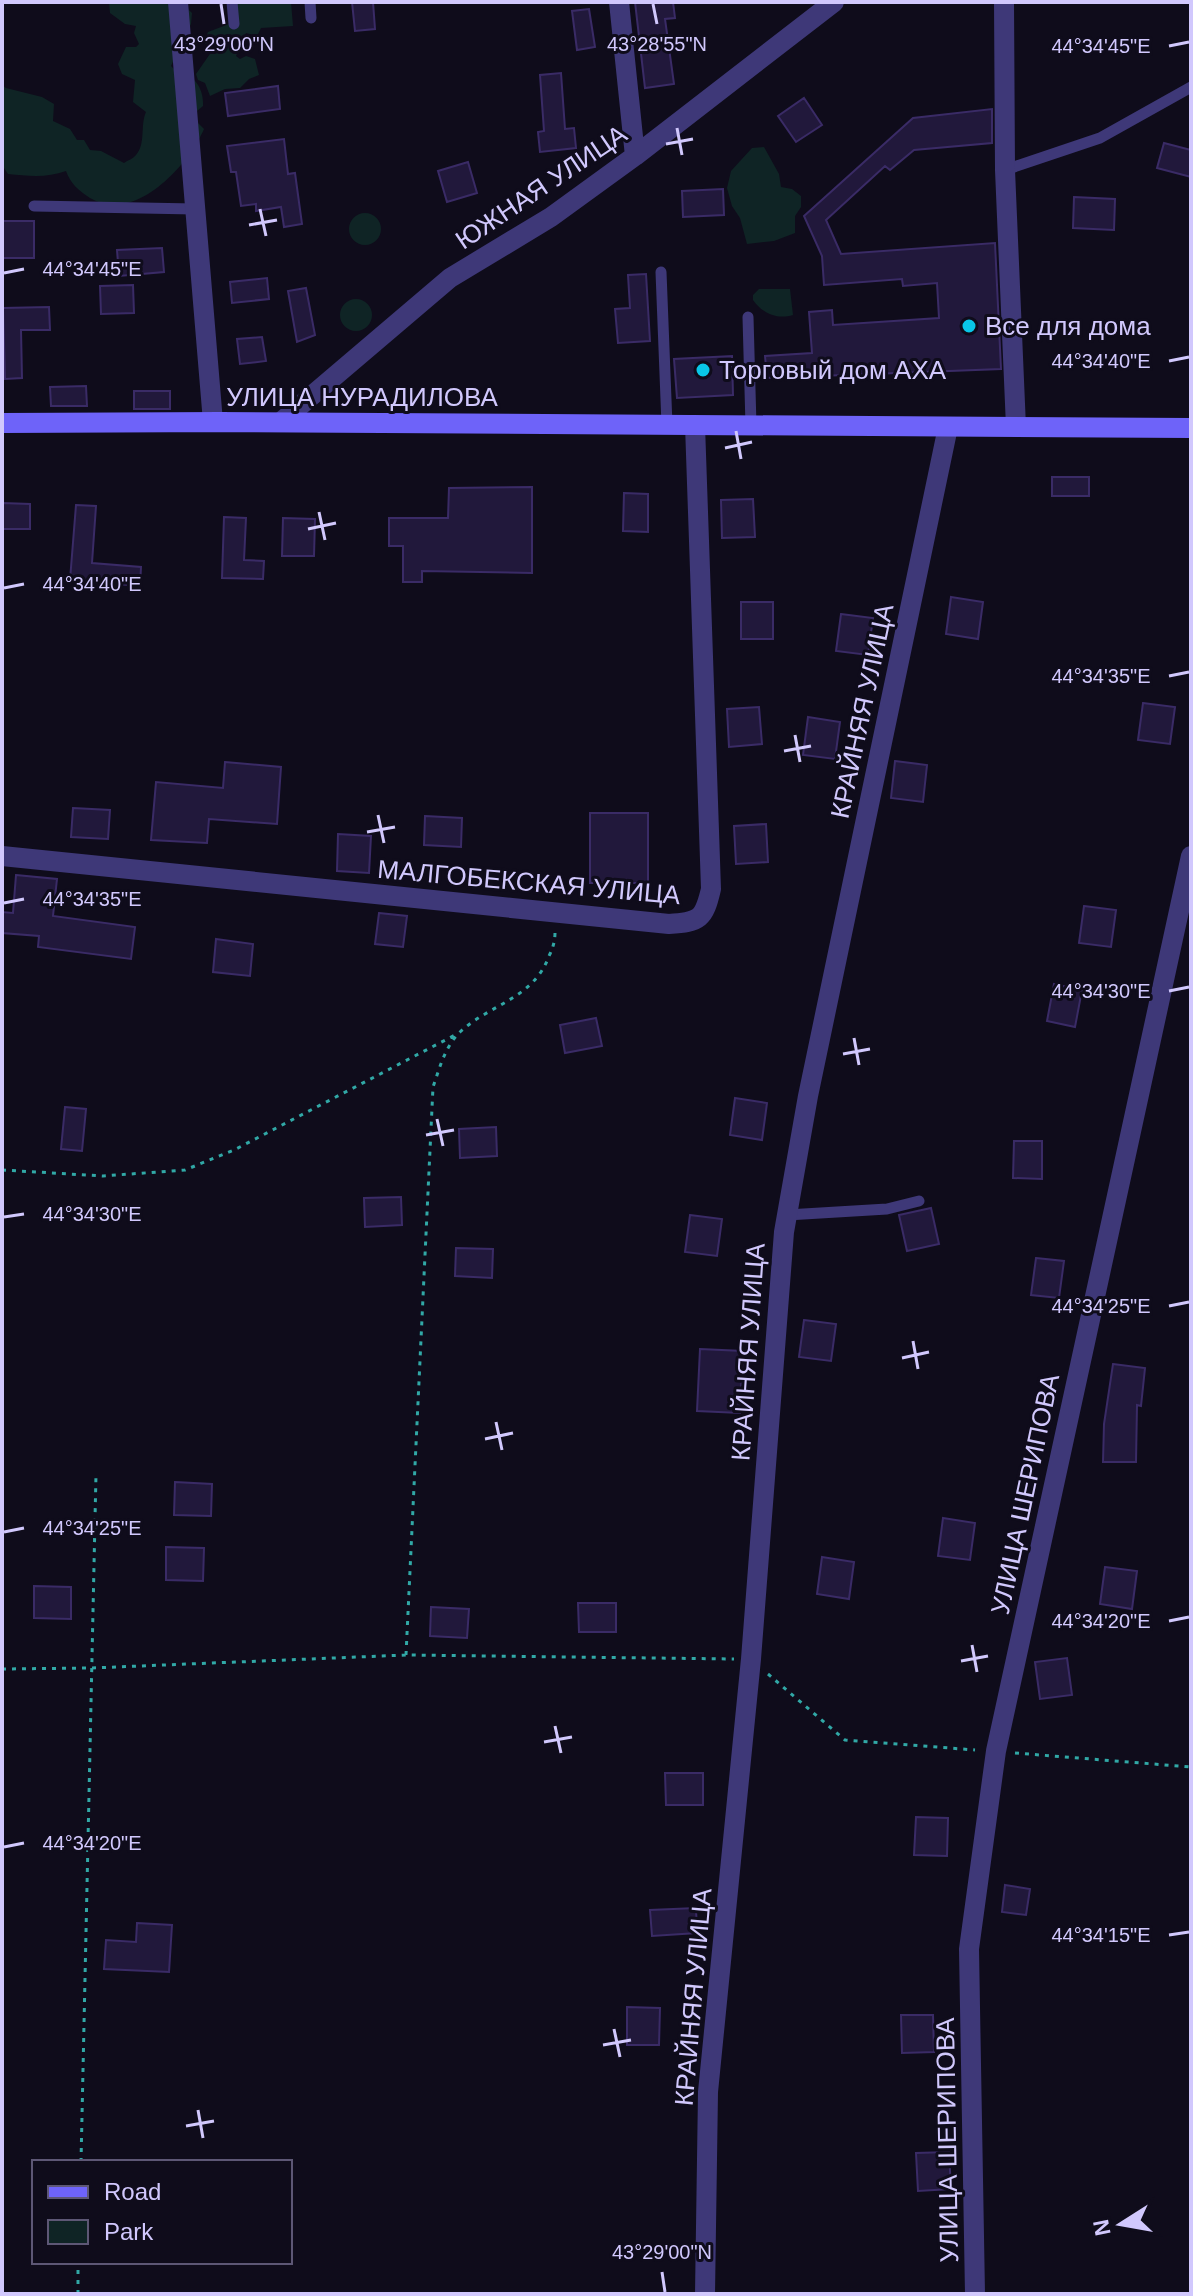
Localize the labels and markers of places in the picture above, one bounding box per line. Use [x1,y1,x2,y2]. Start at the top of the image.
place label: Все для дома [985,311,1151,341]
marker: Все для дома [960,317,978,335]
place label: Торговый дом АХА [719,355,947,385]
marker: Торговый дом АХА [694,361,712,379]

